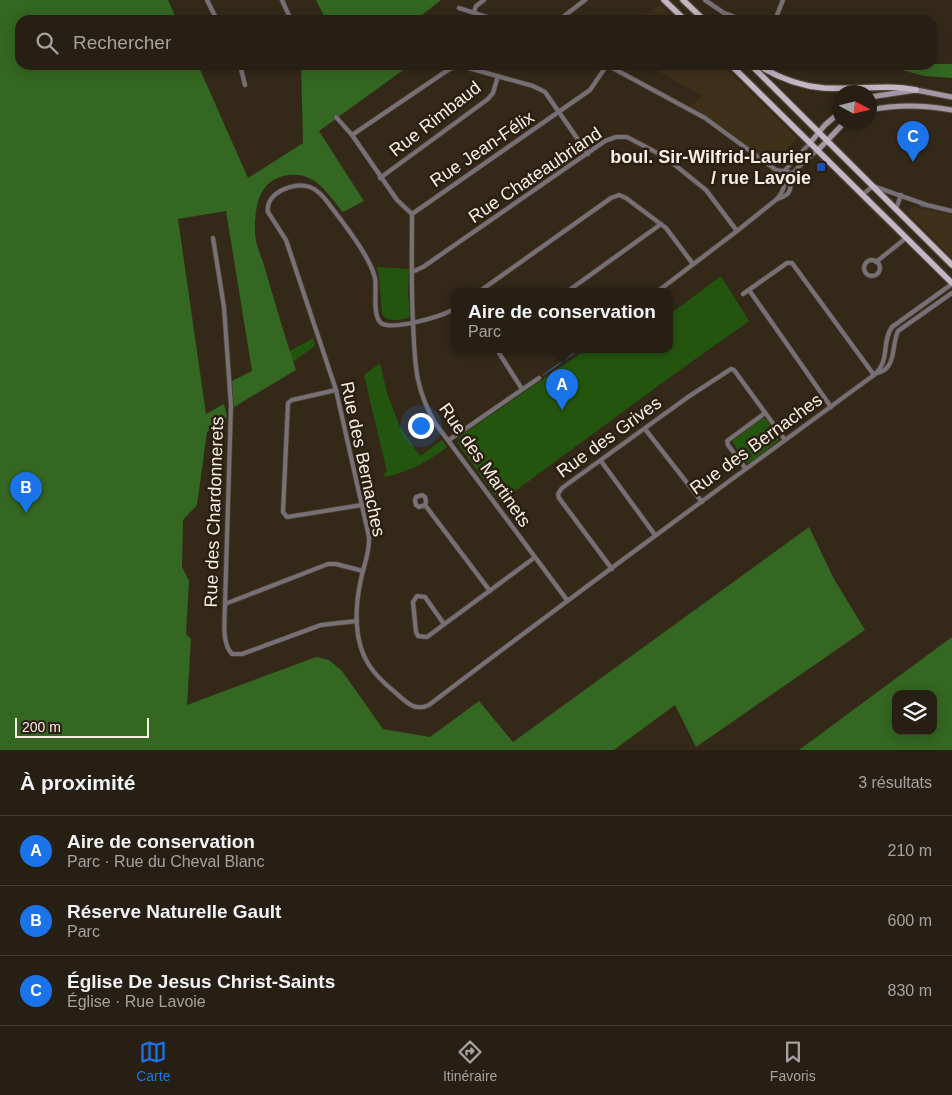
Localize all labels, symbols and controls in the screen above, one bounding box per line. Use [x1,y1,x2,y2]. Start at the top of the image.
search box [15,15,937,70]
icon: search [33,29,61,57]
text: Rechercher [73,32,171,53]
street label: Rue Rimbaud [385,77,485,161]
north arrow [832,85,877,130]
street label: Rue Jean-Félix [426,107,538,191]
pin: C [897,121,929,162]
street label: Rue Chateaubriand [465,123,605,227]
place label: boul. Sir-Wilfrid-Laurier / rue Lavoie [610,147,811,188]
marker: boul. Sir-Wilfrid-Laurier / rue Lavoie [815,161,827,173]
popup [451,288,673,353]
text: Aire de conservation [468,301,656,322]
text: Parc [468,323,501,340]
pin: A [546,369,578,410]
street label: Rue des Bernaches [337,380,389,538]
street label: Rue des Bernaches [686,389,826,499]
street label: Rue des Grives [553,392,665,482]
street label: Rue des Martinets [435,399,535,531]
your location [408,413,434,439]
street label: Rue des Chardonnerets [201,416,227,608]
pin: B [10,472,42,513]
map controls [892,690,937,735]
button: layers [892,690,937,735]
scale bar [15,715,149,738]
text: 200 m [22,719,61,735]
text: À proximité [20,771,136,794]
text: 3 résultats [858,774,932,791]
text: Aire de conservation [67,831,255,852]
text: A [30,842,42,859]
text: 210 m [888,842,932,859]
text: Parc · Rue du Cheval Blanc [67,853,264,870]
text: Réserve Naturelle Gault [67,901,281,922]
text: B [30,912,42,929]
text: 600 m [888,912,932,929]
text: Parc [67,923,100,940]
text: Église De Jesus Christ-Saints [67,971,335,992]
text: C [30,982,42,999]
text: 830 m [888,982,932,999]
text: Église · Rue Lavoie [67,993,206,1010]
tab: Carte [136,1038,170,1084]
tab: Itinéraire [443,1038,497,1084]
tab: Favoris [770,1038,816,1084]

